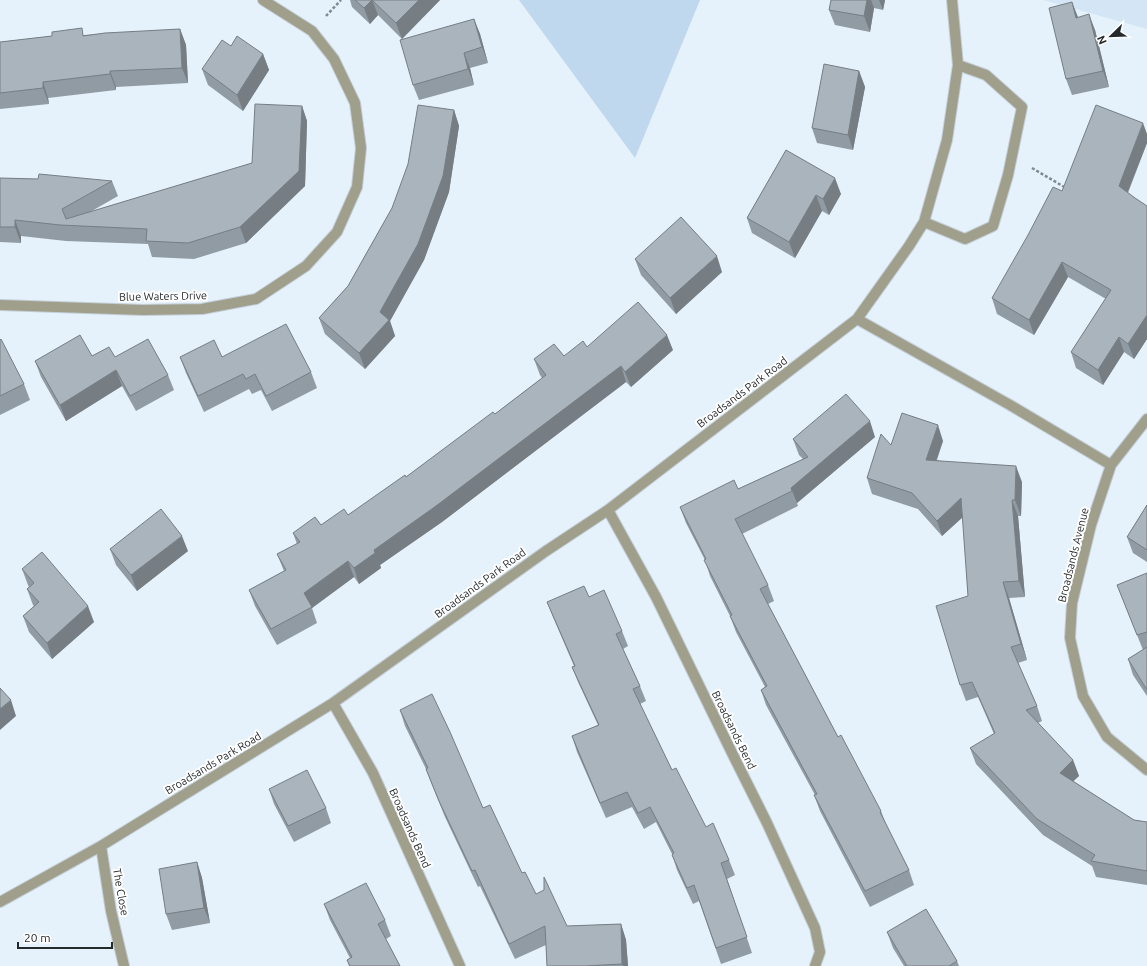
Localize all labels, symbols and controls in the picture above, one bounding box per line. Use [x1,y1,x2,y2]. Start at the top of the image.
north arrow [1091,16,1131,56]
text: N [1095,34,1109,46]
street label: Blue Waters Drive [119,289,207,303]
street label: Broadsands Park Road [695,354,789,430]
street label: Broadsands Avenue [1055,506,1091,604]
street label: Broadsands Park Road [432,546,528,620]
street label: Broadsands Bend [710,689,758,771]
street label: Broadsands Park Road [163,730,263,796]
street label: Broadsands Bend [387,786,433,870]
street label: The Close [111,867,131,917]
scale bar [18,924,112,950]
text: 20 m [24,931,51,944]

